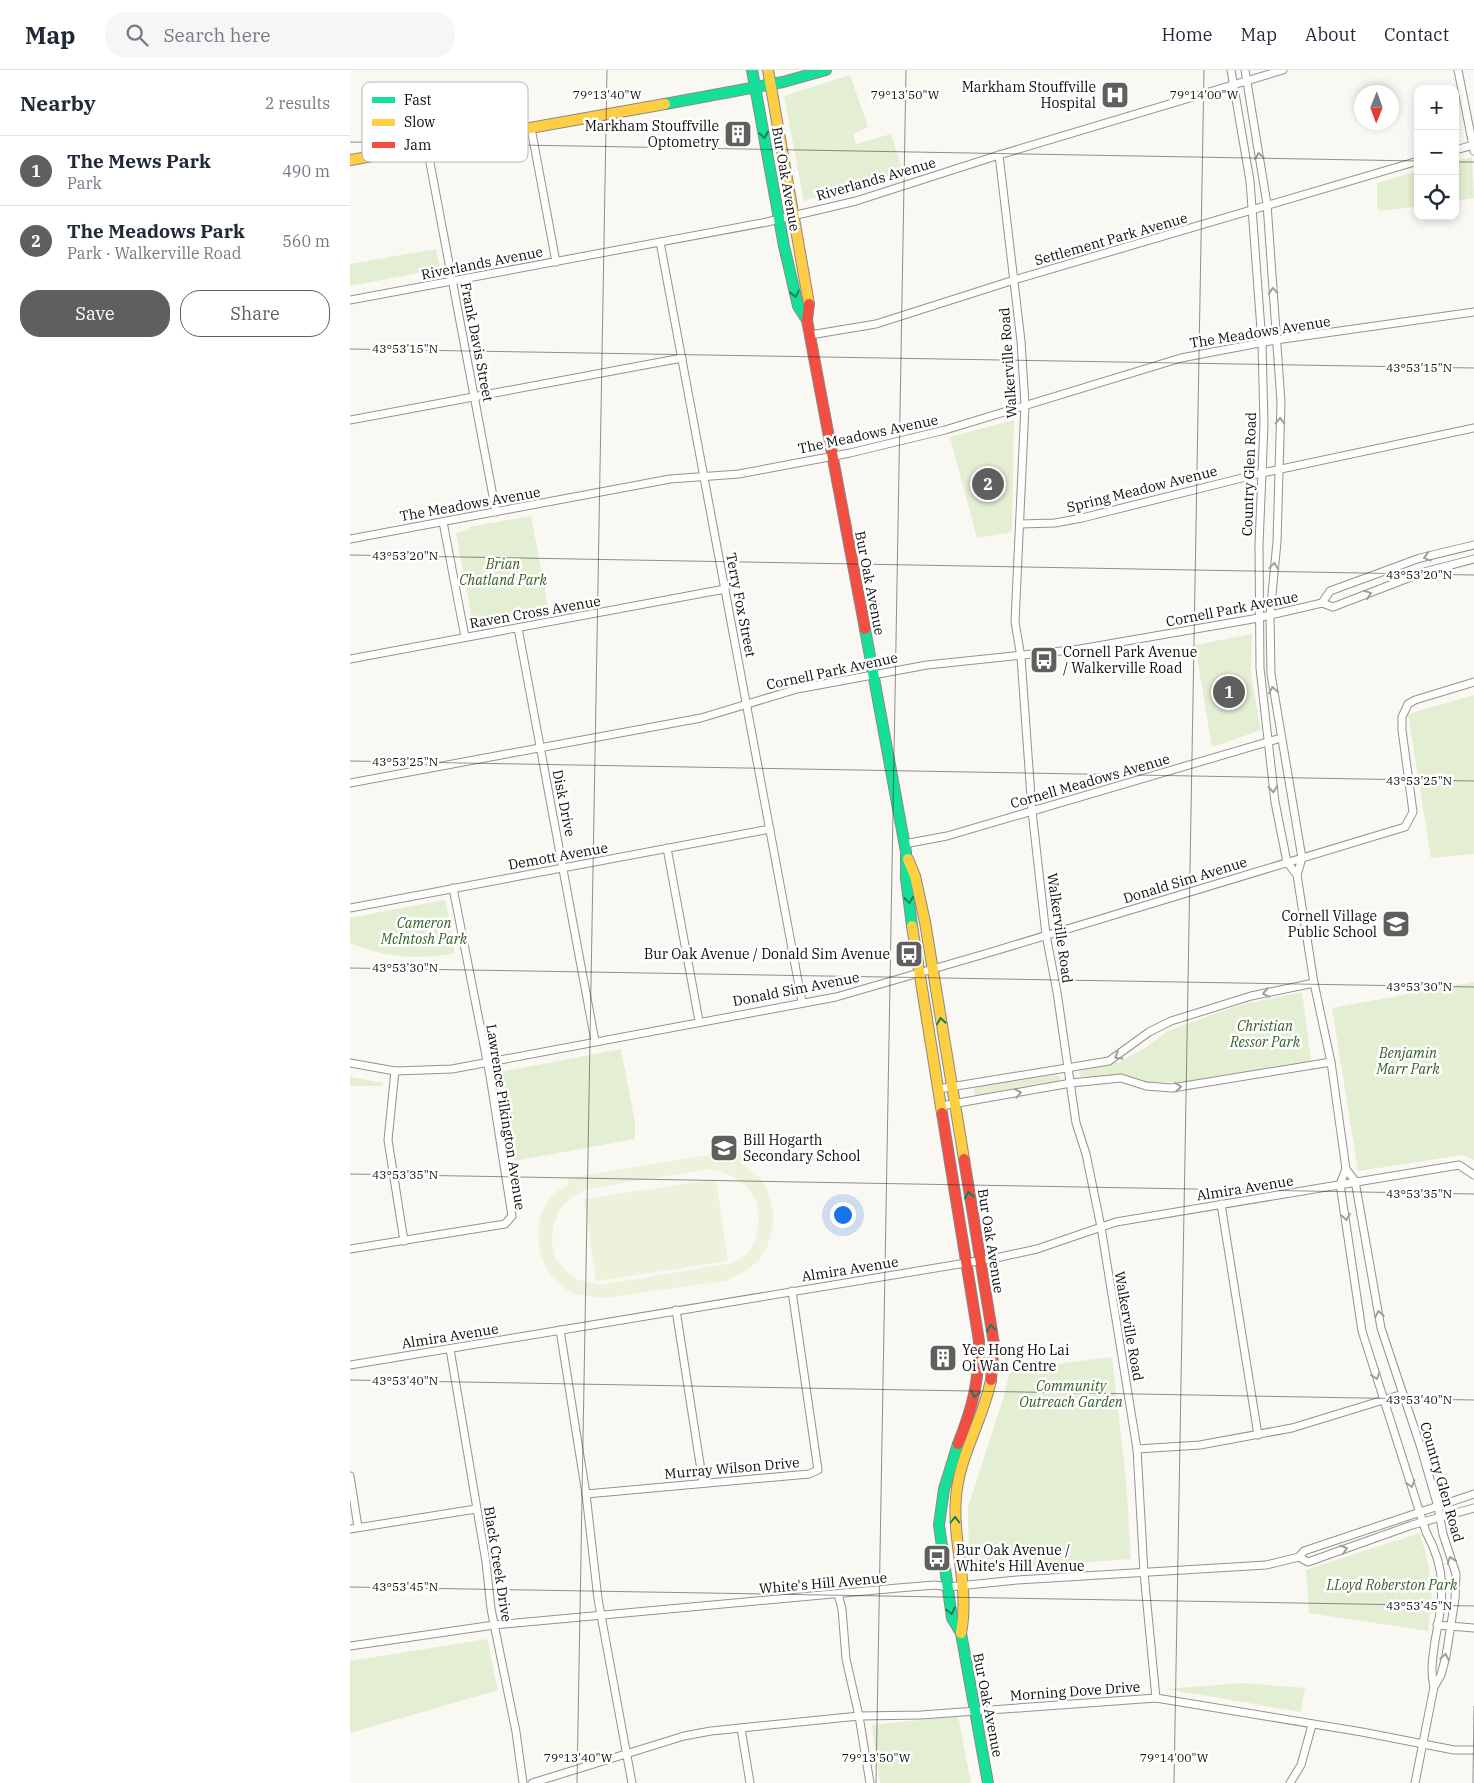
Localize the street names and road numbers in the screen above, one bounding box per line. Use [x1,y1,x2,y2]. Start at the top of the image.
street label: Bur Oak Avenue [768,125,804,233]
street label: Riverlands Avenue [814,153,938,205]
street label: Settlement Park Avenue [1032,209,1190,269]
street label: Riverlands Avenue [420,242,544,284]
street label: Frank Davis Street [457,281,497,403]
street label: Walkerville Road [995,306,1021,419]
street label: The Meadows Avenue [1188,312,1332,352]
street label: The Meadows Avenue [796,410,940,458]
street label: Country Glen Road [1238,411,1260,536]
street label: Spring Meadow Avenue [1065,462,1219,516]
street label: The Meadows Avenue [398,483,542,525]
street label: Bur Oak Avenue [851,529,889,637]
street label: Terry Fox Street [722,551,760,659]
street label: Cornell Park Avenue [1164,587,1300,631]
street label: Raven Cross Avenue [468,592,602,632]
street label: Cornell Park Avenue [765,648,899,694]
street label: Cornell Meadows Avenue [1008,750,1172,812]
street label: Disk Drive [549,768,579,838]
street label: Demott Avenue [507,838,609,874]
street label: Donald Sim Avenue [1121,853,1249,907]
street label: Walkerville Road [1043,872,1077,985]
street label: Donald Sim Avenue [731,968,861,1010]
street label: Lawrence Pilkington Avenue [482,1023,530,1211]
street label: Almira Avenue [1195,1171,1295,1205]
street label: Bur Oak Avenue [974,1187,1008,1295]
street label: Almira Avenue [800,1252,900,1286]
street label: Walkerville Road [1110,1270,1148,1383]
street label: Almira Avenue [400,1319,500,1353]
street label: Country Glen Road [1416,1420,1468,1545]
street label: Murray Wilson Drive [664,1453,800,1483]
street label: Black Creek Drive [480,1505,516,1623]
street label: White's Hill Avenue [758,1568,888,1598]
street label: Bur Oak Avenue [969,1651,1007,1759]
street label: Morning Dove Drive [1009,1677,1141,1705]

